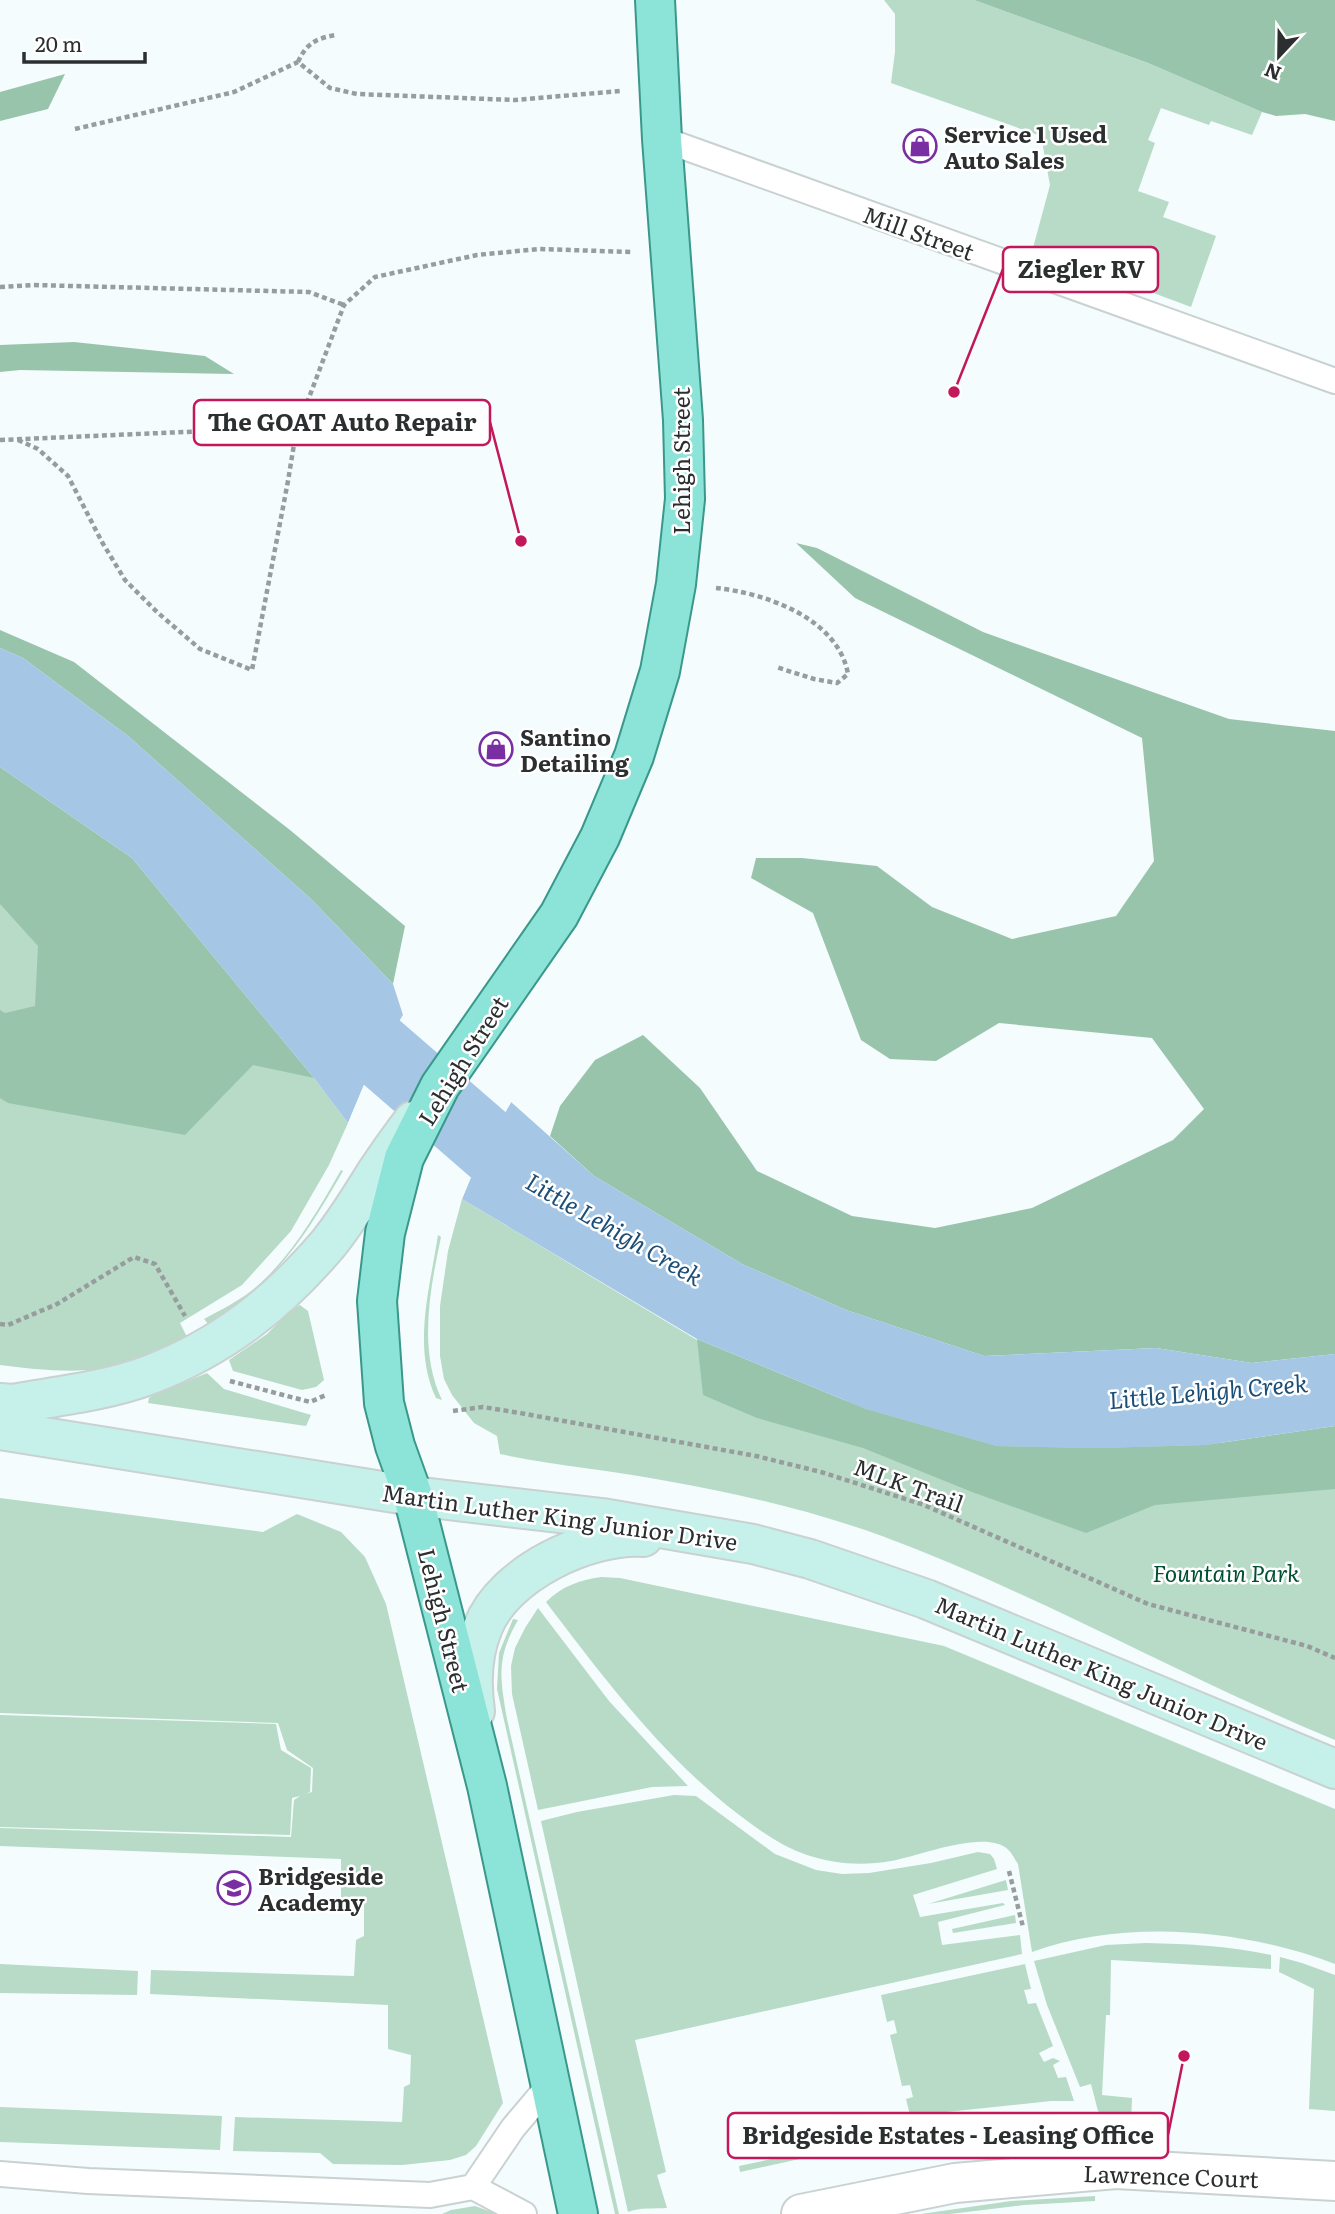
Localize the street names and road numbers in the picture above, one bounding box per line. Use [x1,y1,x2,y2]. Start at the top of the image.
street label: Mill Street [859,196,980,268]
street label: Lehigh Street [663,387,697,535]
street label: Lehigh Street [409,988,516,1131]
street label: MLK Trail [849,1448,969,1520]
street label: Martin Luther King Junior Drive [380,1474,740,1558]
street label: Lehigh Street [411,1544,479,1696]
street label: Martin Luther King Junior Drive [930,1586,1274,1758]
street label: Lawrence Court [1083,2155,1260,2195]

